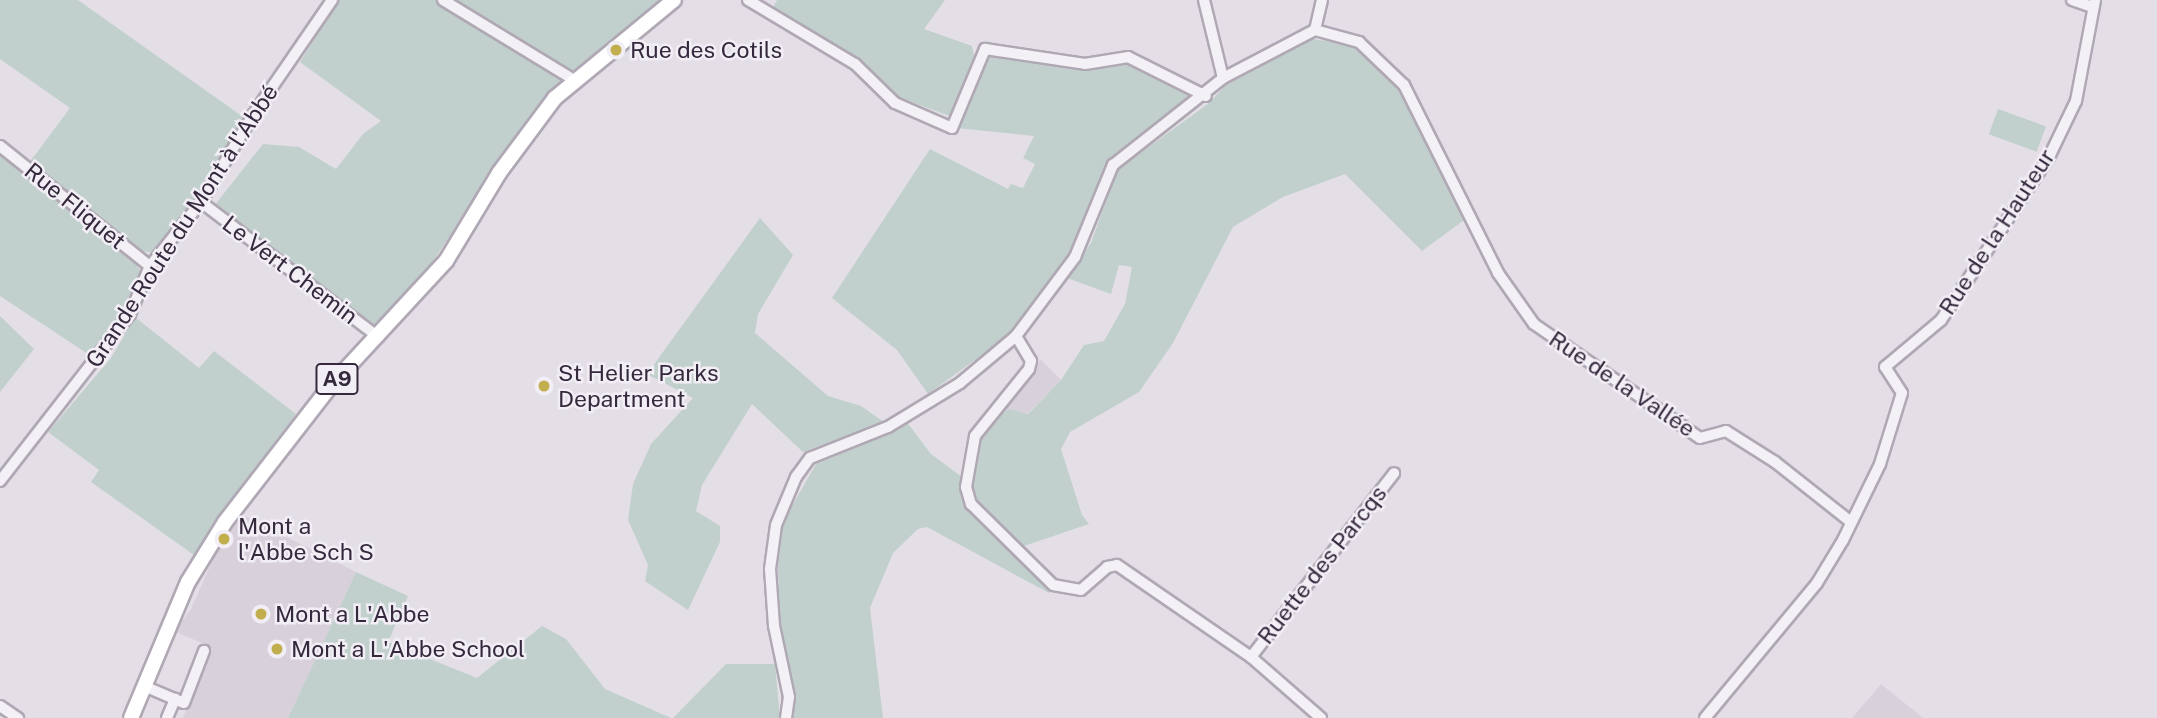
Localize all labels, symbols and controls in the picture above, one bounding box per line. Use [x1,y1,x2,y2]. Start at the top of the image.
place label: Rue des Cotils [630,36,783,64]
marker: Rue des Cotils [608,42,624,58]
street label: Grande Route du Mont à l'Abbé [80,79,284,373]
street label: Rue de la Hauteur [1933,144,2061,320]
street label: Rue Fliquet [19,157,131,255]
street label: Le Vert Chemin [217,210,363,330]
street label: Rue de la Vallée [1543,325,1701,443]
place label: St Helier Parks Department [558,359,719,413]
road number: A9 [314,362,360,396]
marker: St Helier Parks Department [536,378,552,394]
street label: Ruette des Parcqs [1251,480,1393,650]
place label: Mont a l'Abbe Sch S [238,512,374,566]
marker: Mont a l'Abbe Sch S [216,531,232,547]
place label: Mont a L'Abbe [275,600,430,628]
marker: Mont a L'Abbe [253,606,269,622]
place label: Mont a L'Abbe School [291,635,525,663]
marker: Mont a L'Abbe School [269,641,285,657]

